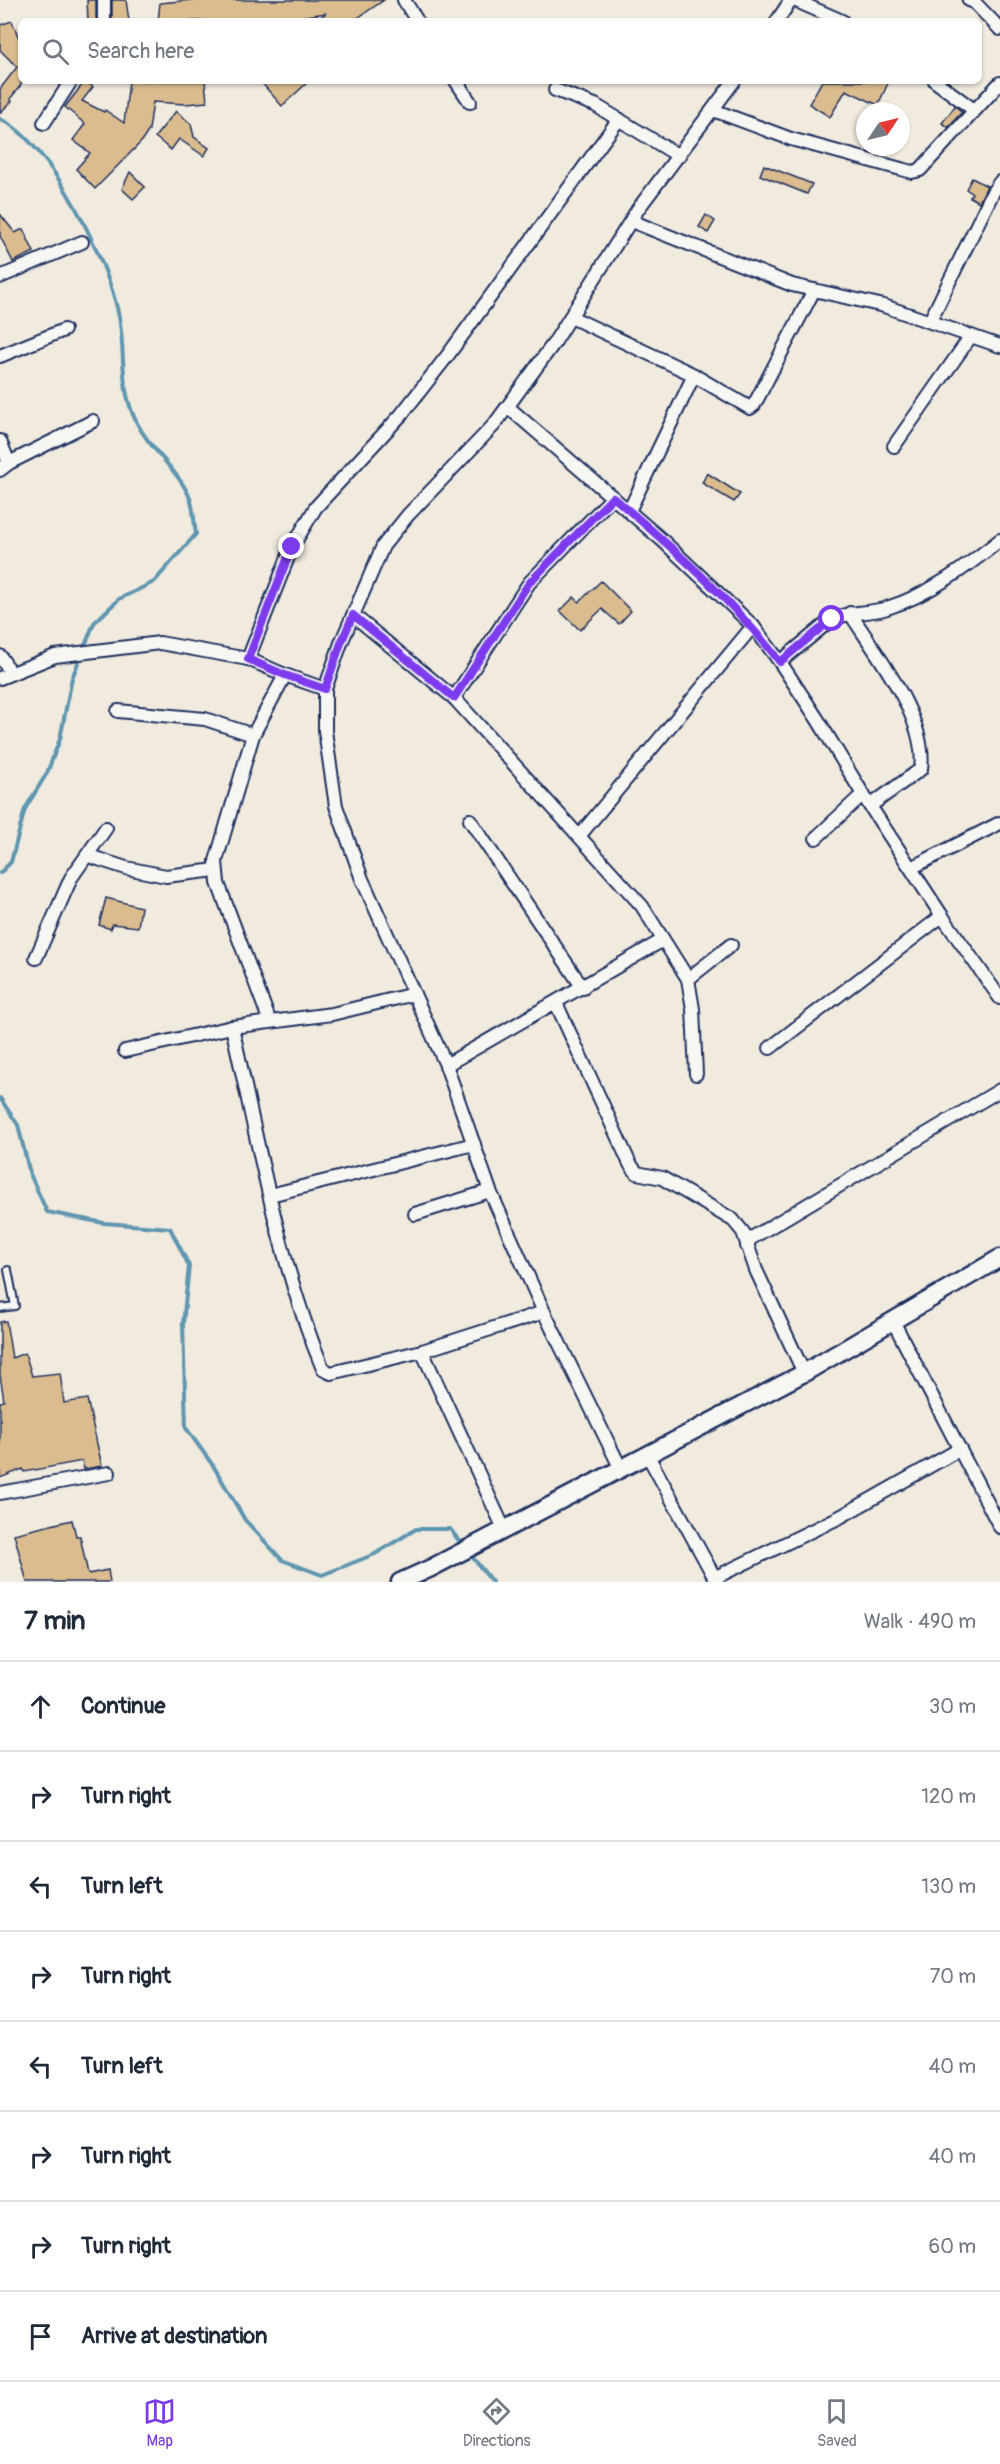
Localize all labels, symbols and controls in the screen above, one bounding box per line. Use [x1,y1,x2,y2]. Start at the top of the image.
search box [18,18,982,84]
icon: search [39,35,72,68]
text: Search here [87,37,194,65]
north arrow [856,102,910,156]
route end [278,533,304,559]
route start [818,605,844,631]
text: 7 min [24,1605,86,1637]
text: Walk · 490 m [864,1609,976,1634]
icon: ahead [24,1690,57,1723]
text: Continue [81,1692,165,1720]
text: 30 m [929,1694,976,1719]
icon: right [24,1780,57,1813]
text: Turn right [81,1782,171,1810]
text: 120 m [921,1784,976,1809]
icon: left [24,1870,57,1903]
text: Turn left [81,1872,163,1900]
text: 130 m [921,1874,976,1899]
icon: right [24,1960,57,1993]
text: Turn right [81,1962,171,1990]
text: 70 m [930,1964,976,1989]
icon: left [24,2050,57,2083]
text: Turn left [81,2052,163,2080]
text: 40 m [929,2054,976,2079]
icon: right [24,2140,57,2173]
text: Turn right [81,2142,171,2170]
text: 40 m [929,2144,976,2169]
icon: right [24,2230,57,2263]
text: Turn right [81,2232,171,2260]
text: 60 m [929,2234,976,2259]
icon: arrive [24,2320,57,2353]
text: Arrive at destination [81,2322,267,2350]
tab: Map [143,2395,176,2451]
tab: Directions [463,2395,531,2451]
tab: Saved [817,2395,857,2451]

